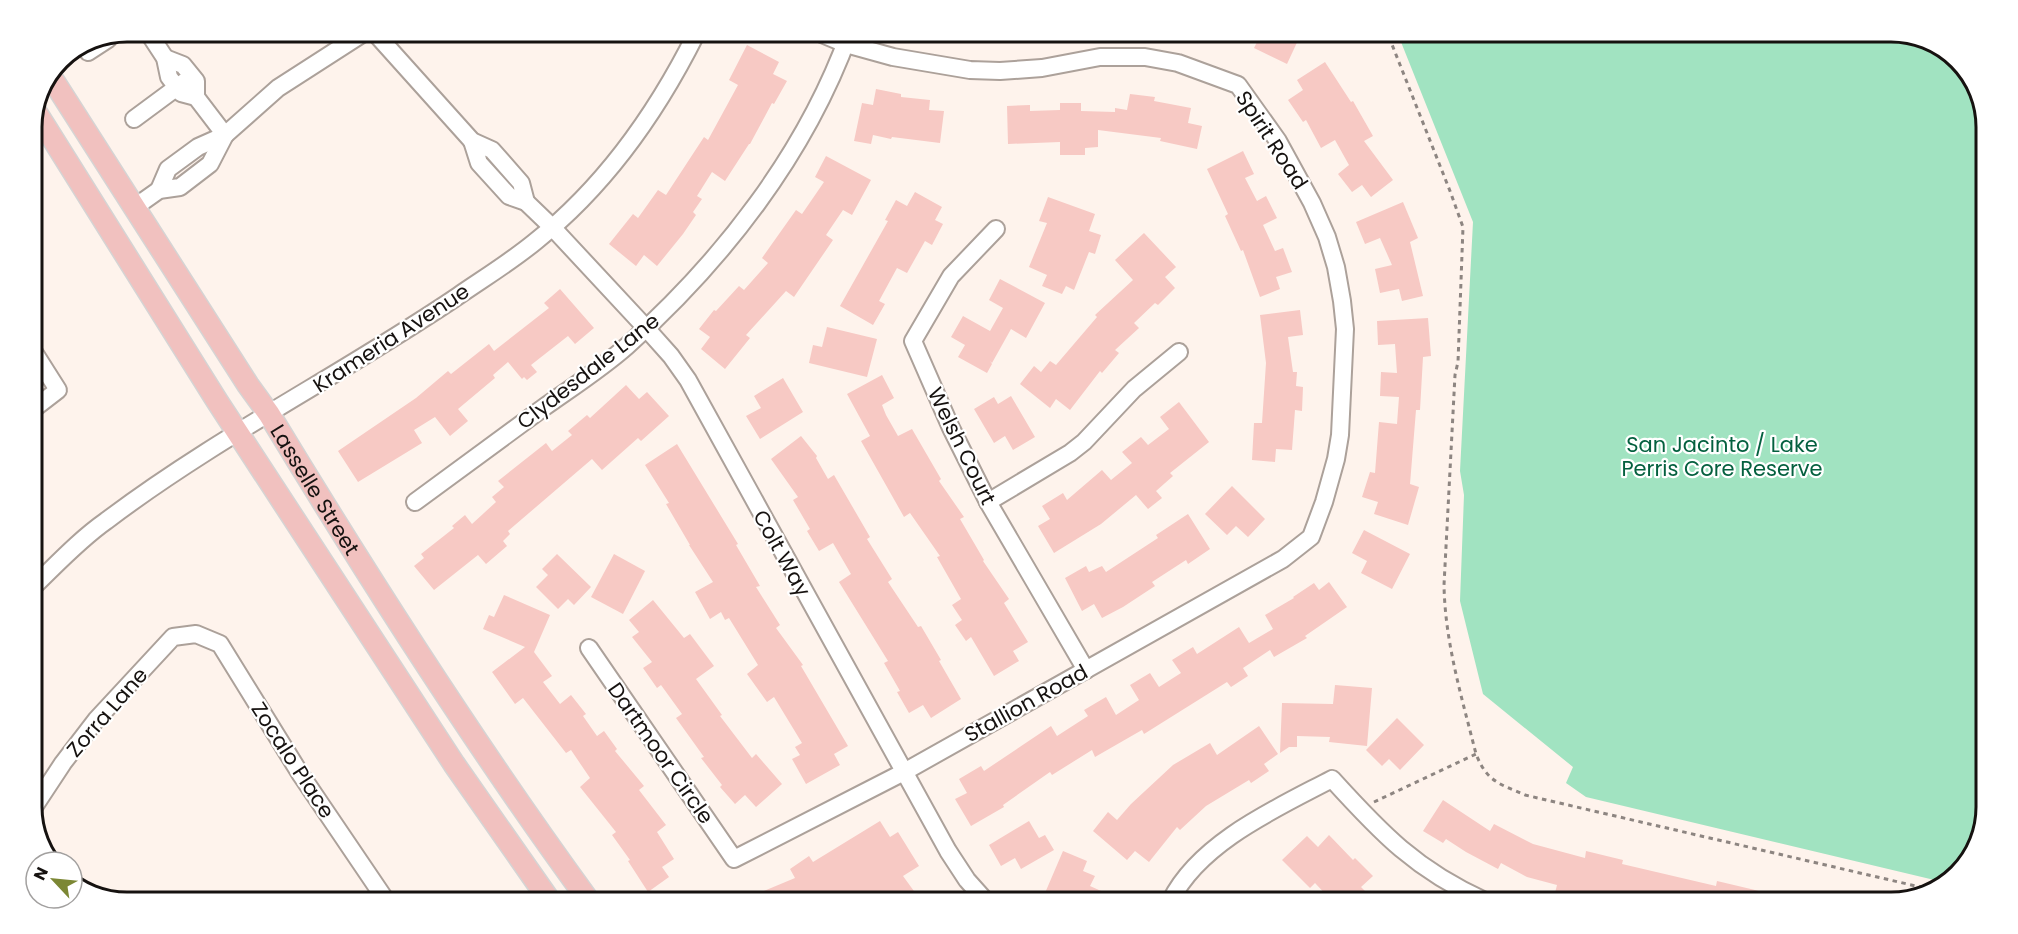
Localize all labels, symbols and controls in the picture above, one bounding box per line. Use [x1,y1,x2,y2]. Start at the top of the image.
street label: Spirit Road [1229,85,1315,195]
street label: Krameria Avenue [307,277,475,399]
street label: Clydesdale Lane [511,306,665,436]
street label: Welsh Court [921,382,1003,510]
street label: Lasselle Street [264,419,367,560]
park label: San Jacinto / Lake Perris Core Reserve [1621,430,1823,483]
street label: Colt Way [746,505,818,602]
street label: Stallion Road [959,657,1093,749]
street label: Zorra Lane [60,661,154,763]
street label: Dartmoor Circle [601,676,721,830]
street label: Zocalo Place [245,696,341,824]
north arrow [24,850,84,910]
text: N [28,863,54,884]

